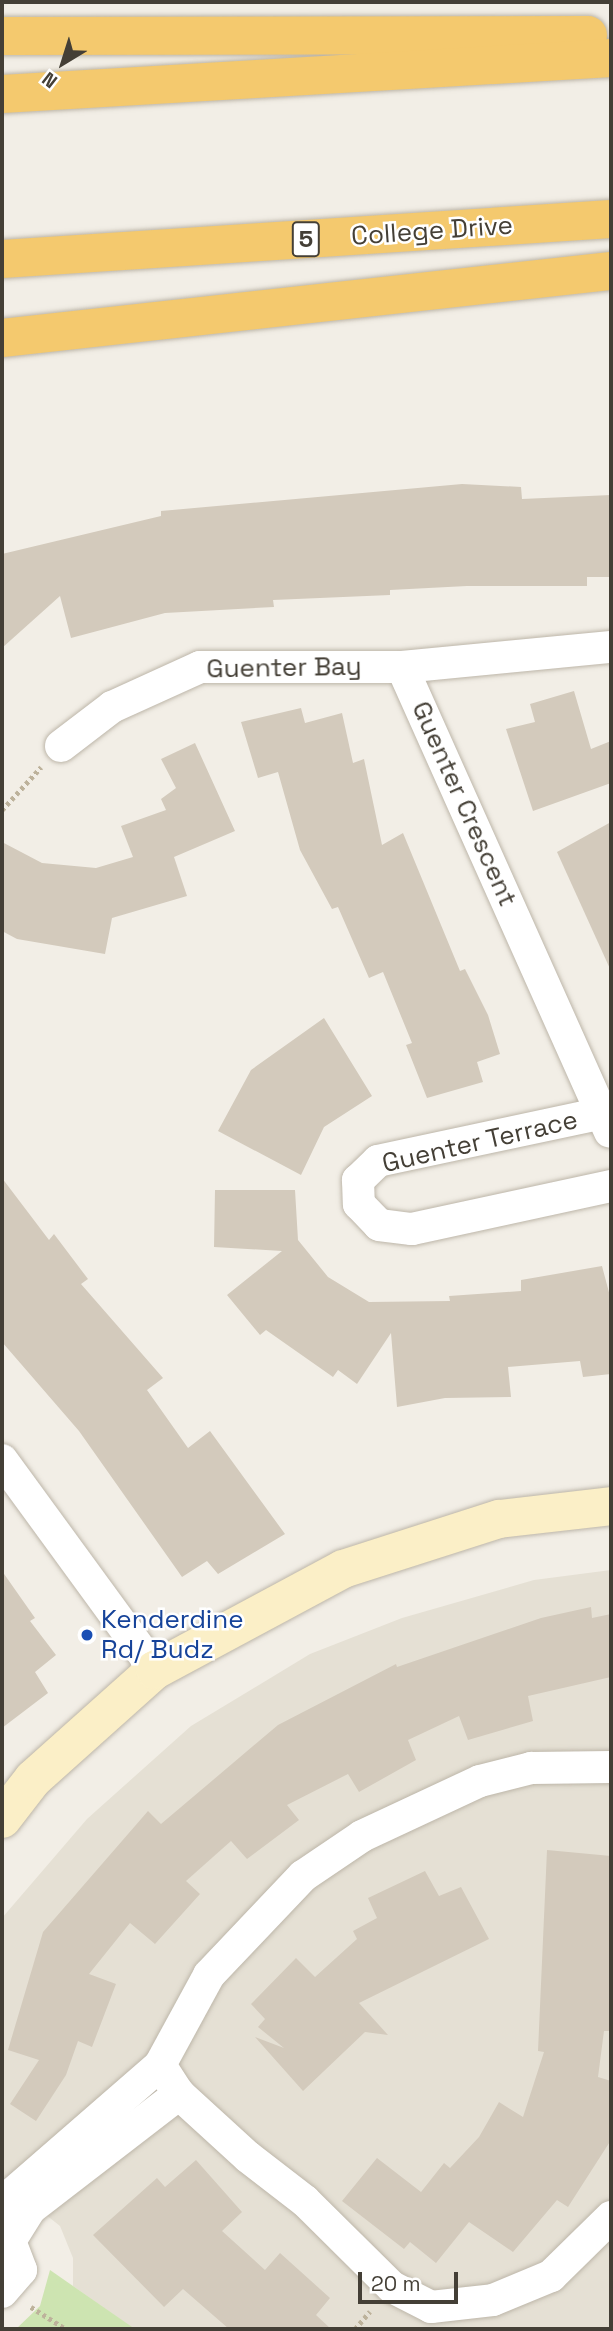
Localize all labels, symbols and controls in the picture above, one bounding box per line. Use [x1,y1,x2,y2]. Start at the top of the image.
north arrow [28,28,98,98]
text: N [37,66,62,94]
street label: College Drive [350,210,514,252]
road number: 5 [290,219,322,260]
street label: Guenter Bay [206,651,362,685]
street label: Guenter Crescent [405,697,523,911]
street label: Guenter Terrace [379,1104,581,1180]
place label: Kenderdine Rd/ Budz [101,1604,244,1666]
marker: Kenderdine Rd/ Budz [79,1627,95,1643]
scale bar [361,2258,461,2302]
text: 20 m [371,2270,421,2297]

